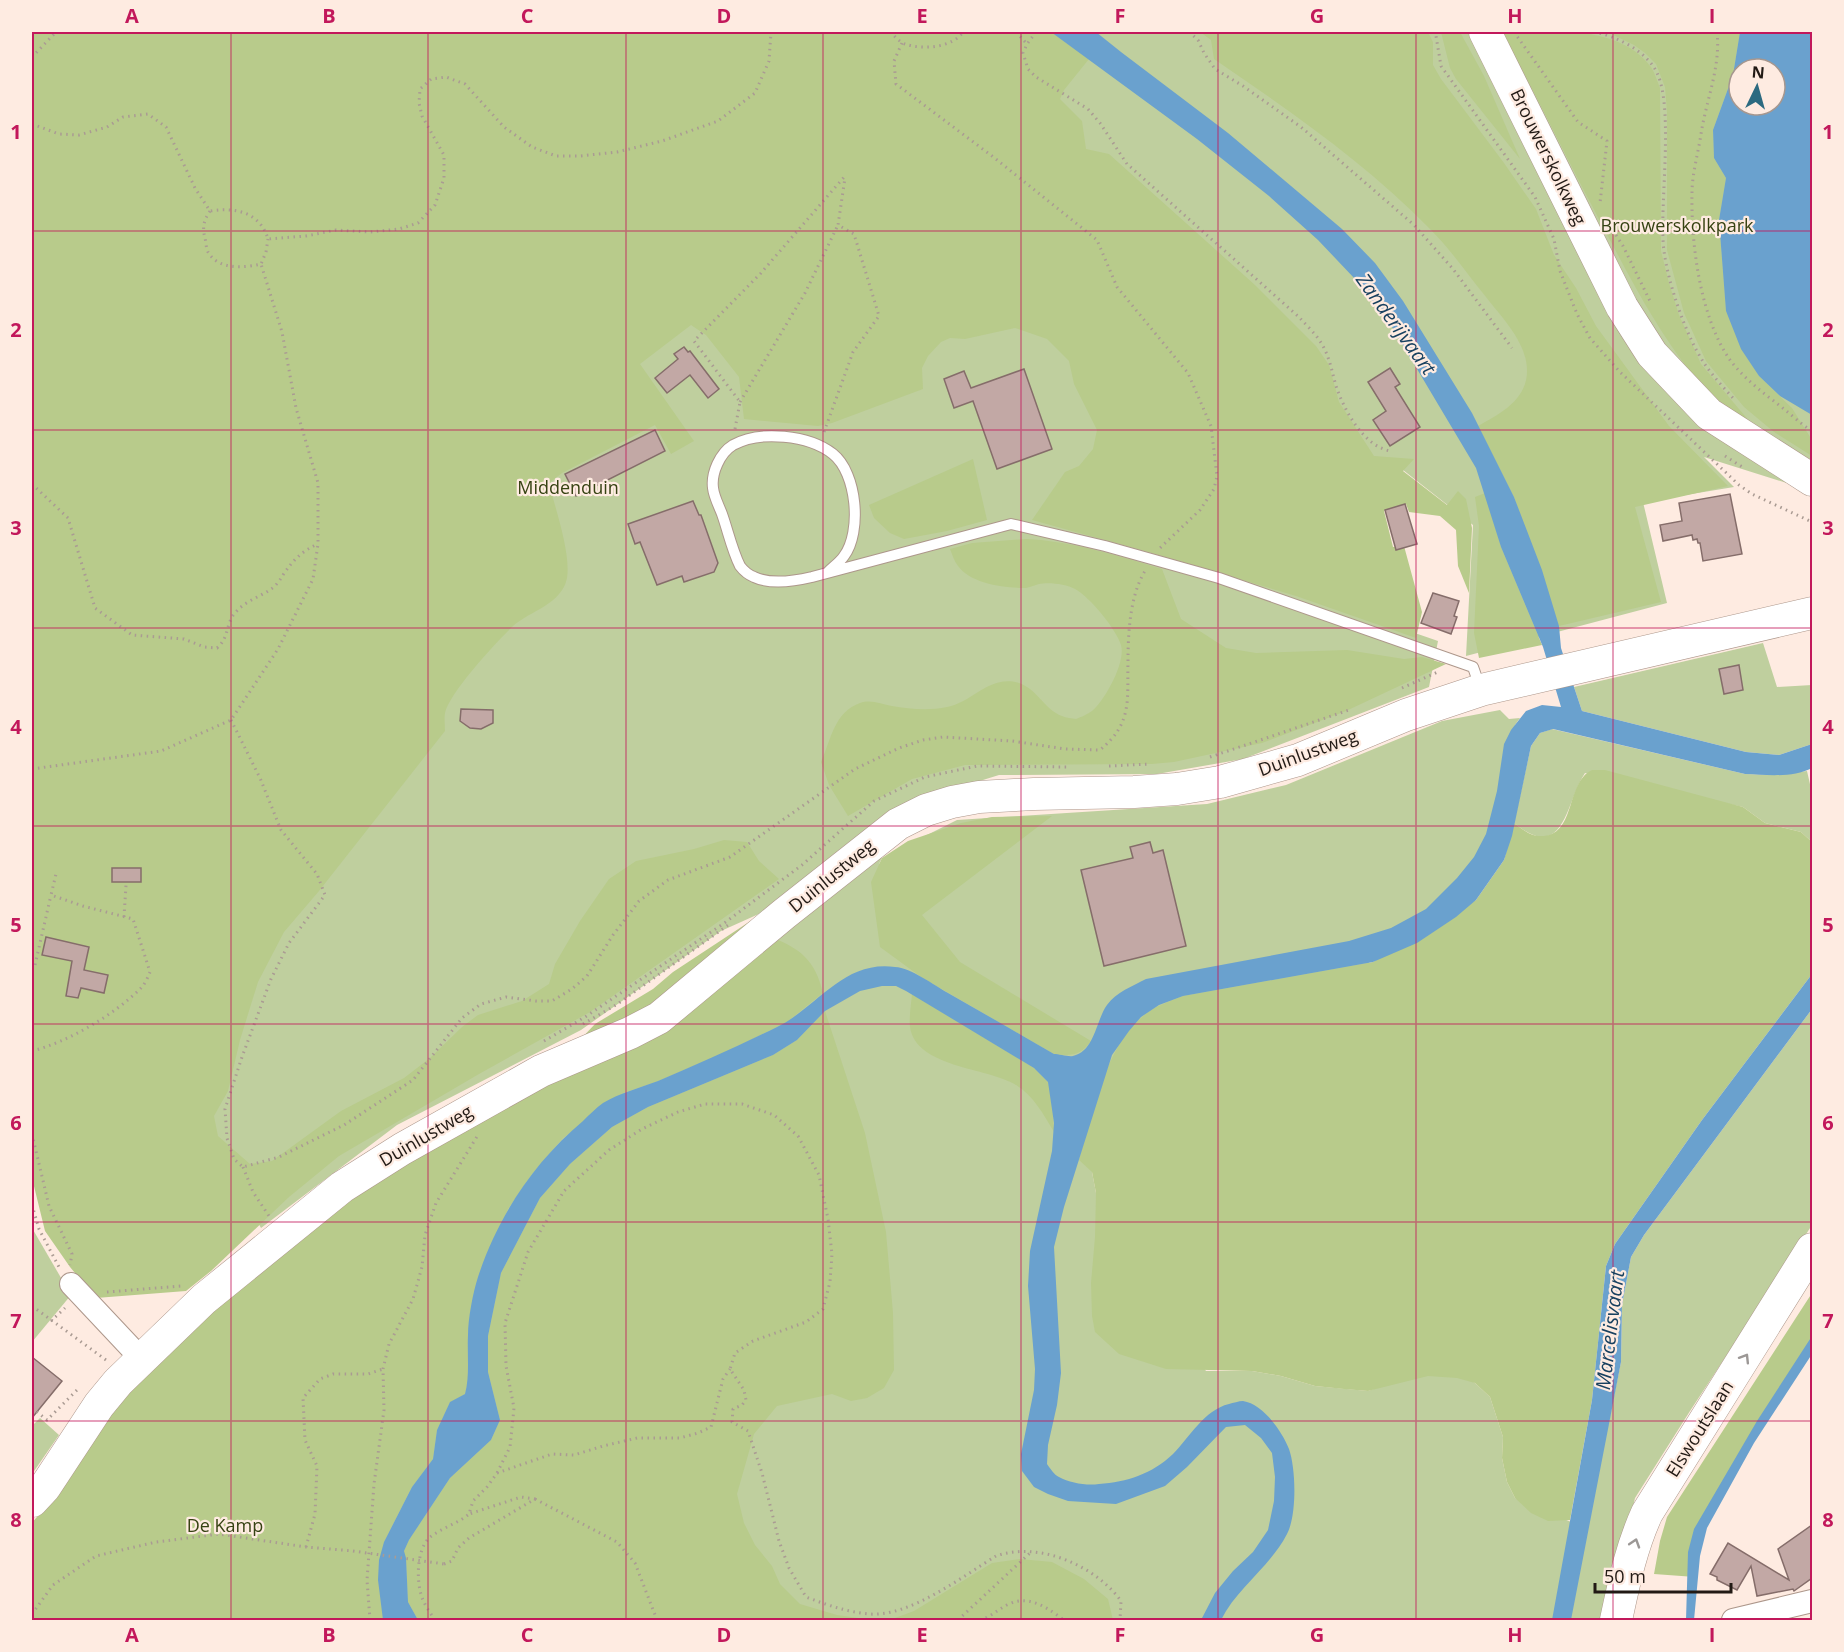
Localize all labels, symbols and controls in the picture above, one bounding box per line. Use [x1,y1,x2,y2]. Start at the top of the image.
text: A [125,2,139,29]
text: B [322,2,336,29]
text: C [521,2,534,29]
text: D [717,2,731,29]
text: E [916,2,928,29]
text: F [1115,2,1125,29]
text: G [1310,2,1324,29]
text: H [1507,2,1523,29]
text: I [1709,2,1715,29]
north arrow [1727,57,1787,117]
text: N [1751,61,1766,84]
street label: Brouwerskolkweg [1505,84,1592,229]
text: 1 [10,118,22,145]
text: 1 [1822,118,1834,145]
park label: Brouwerskolkpark [1601,213,1754,237]
water label: Zanderijvaart [1350,267,1443,381]
text: 2 [10,316,22,343]
text: 2 [1822,316,1834,343]
park label: Middenduin [517,475,619,499]
text: 3 [10,514,22,541]
text: 3 [1822,514,1834,541]
text: 4 [10,713,22,740]
text: 4 [1822,713,1834,740]
street label: Duinlustweg [1255,723,1361,781]
street label: Duinlustweg [783,833,880,917]
text: 5 [10,911,22,938]
text: 5 [1822,911,1834,938]
street label: Duinlustweg [374,1099,477,1172]
text: 6 [10,1109,22,1136]
text: 6 [1822,1109,1834,1136]
water label: Marcelisvaart [1589,1267,1630,1391]
text: 7 [10,1307,22,1334]
text: 7 [1822,1307,1834,1334]
one-way arrow [1737,1354,1749,1364]
street label: Elswoutslaan [1660,1376,1738,1481]
text: 8 [10,1506,22,1533]
text: 8 [1822,1506,1834,1533]
park label: De Kamp [187,1513,263,1537]
one-way arrow [1627,1538,1640,1549]
scale bar [1595,1556,1732,1594]
text: 50 m [1604,1564,1646,1588]
text: A [125,1621,139,1648]
text: B [322,1621,336,1648]
text: C [521,1621,534,1648]
text: D [717,1621,731,1648]
text: E [916,1621,928,1648]
text: F [1115,1621,1125,1648]
text: G [1310,1621,1324,1648]
text: H [1507,1621,1523,1648]
text: I [1709,1621,1715,1648]

